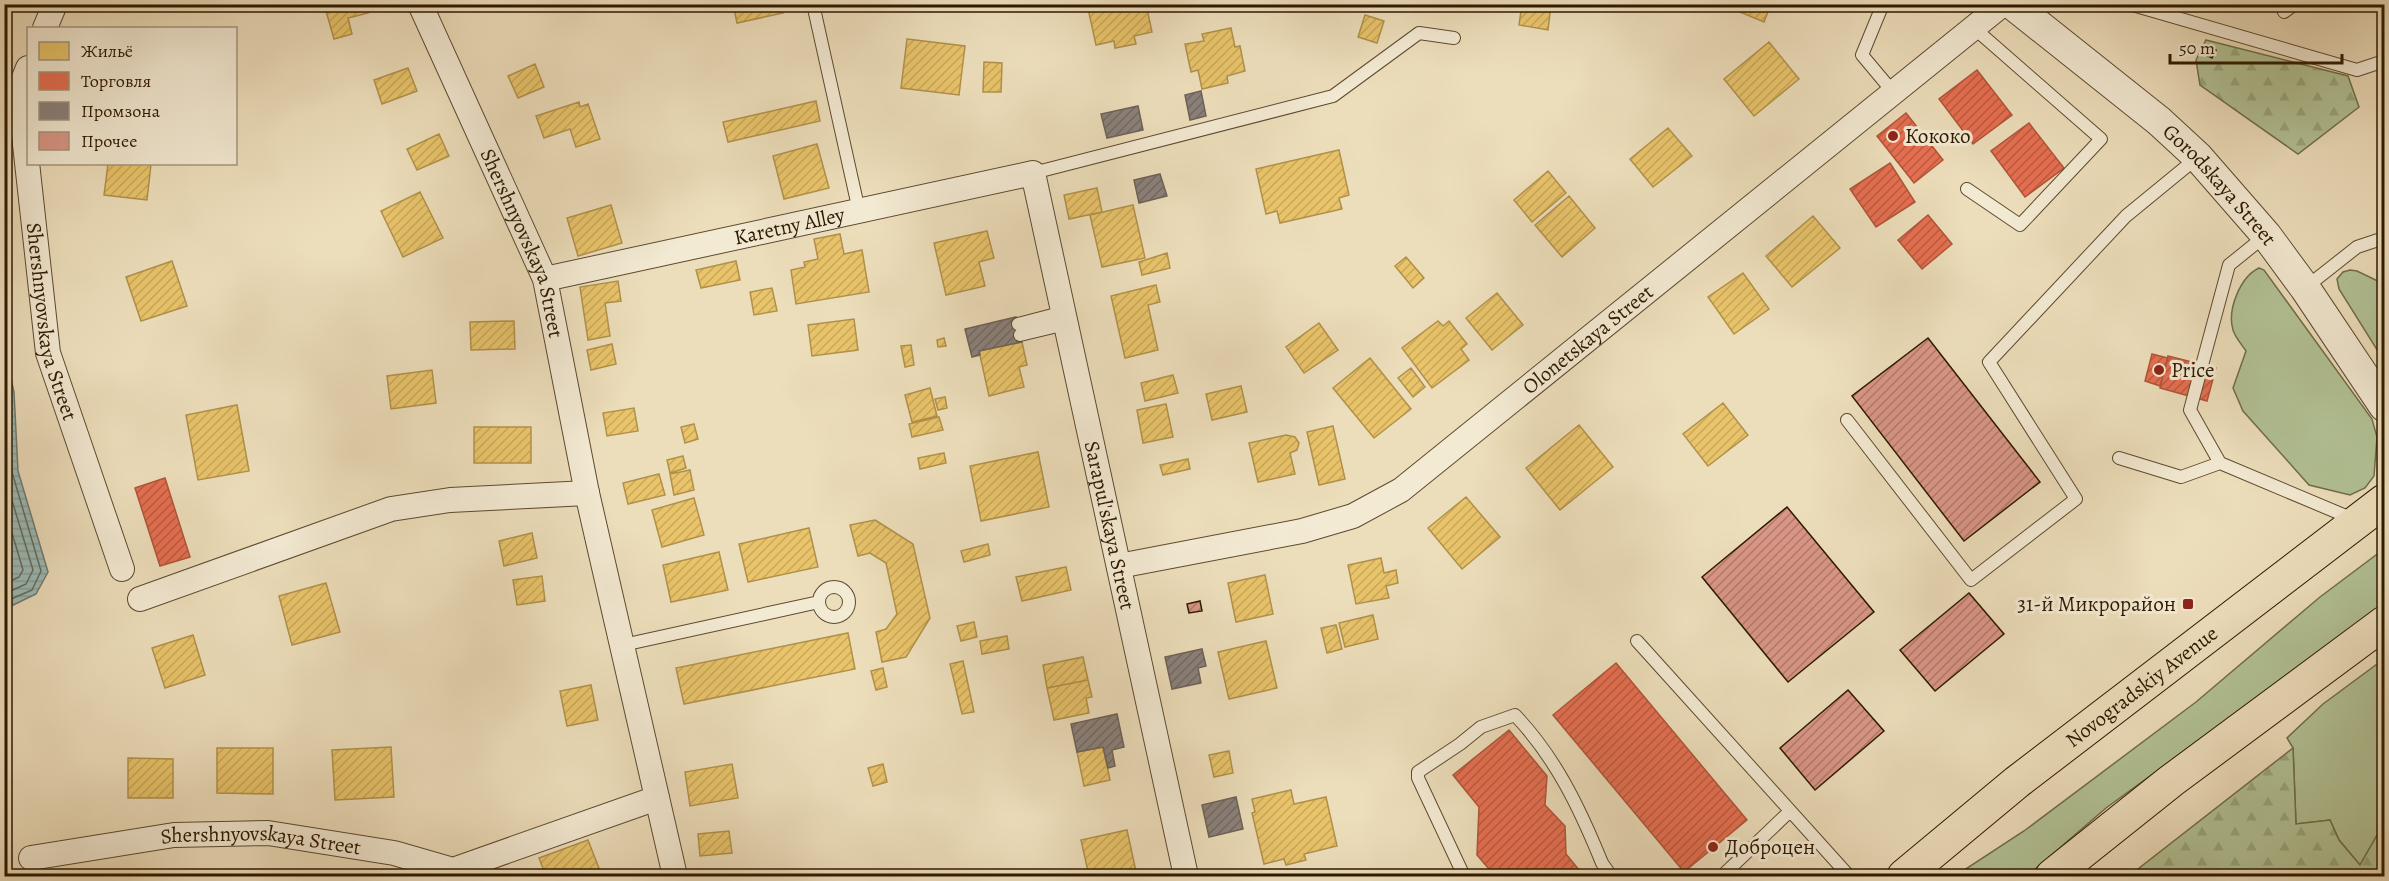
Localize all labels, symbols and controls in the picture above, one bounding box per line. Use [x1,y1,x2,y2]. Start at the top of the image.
legend [27,27,237,165]
scale bar [2170,27,2342,65]
text: 50 m [2179,36,2215,60]
text: Жильё [81,39,133,63]
text: Торговля [81,69,151,93]
text: Промзона [81,99,161,123]
street label: Gorodskaya Street [2157,117,2283,251]
place label: Кококо [1905,122,1971,150]
text: Прочее [81,129,137,153]
marker: Кококо [1886,129,1900,143]
street label: Shershnyovskaya Street [474,144,570,340]
street label: Karetny Alley [731,200,848,252]
street label: Shershnyovskaya Street [20,221,84,424]
street label: Olonetskaya Street [1516,278,1659,401]
place label: Price [2171,356,2214,384]
marker: Price [2152,363,2166,377]
street label: Sarapul'skaya Street [1078,438,1142,612]
place label: 31-й Микрорайон [2017,590,2176,618]
marker: 31-й Микрорайон [2181,597,2195,611]
street label: Novogradskiy Avenue [2060,619,2224,754]
street label: Shershnyovskaya Street [158,819,363,862]
place label: Доброцен [1725,833,1815,861]
marker: Доброцен [1706,840,1720,854]

